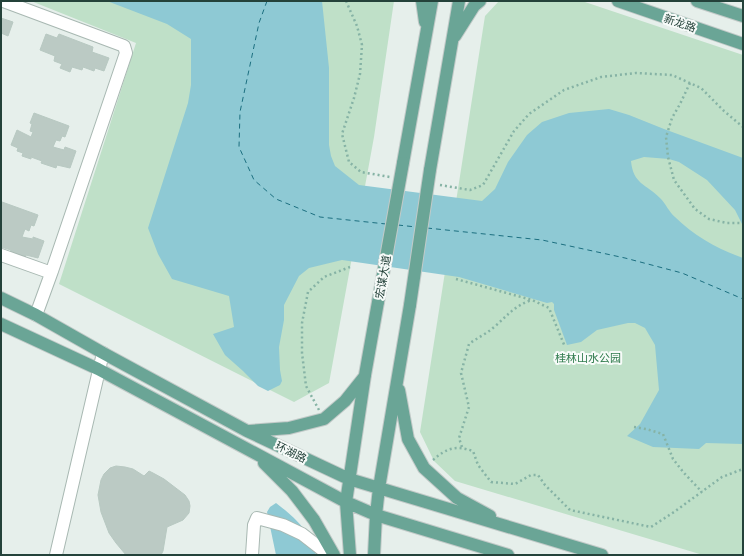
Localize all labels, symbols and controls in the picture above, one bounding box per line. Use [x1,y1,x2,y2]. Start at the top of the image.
street label: 新龙路 [662,10,698,35]
street label: 宏谋大道 [371,254,394,300]
park label: 桂林山水公园 [555,350,621,365]
street label: 环湖路 [273,438,309,466]

